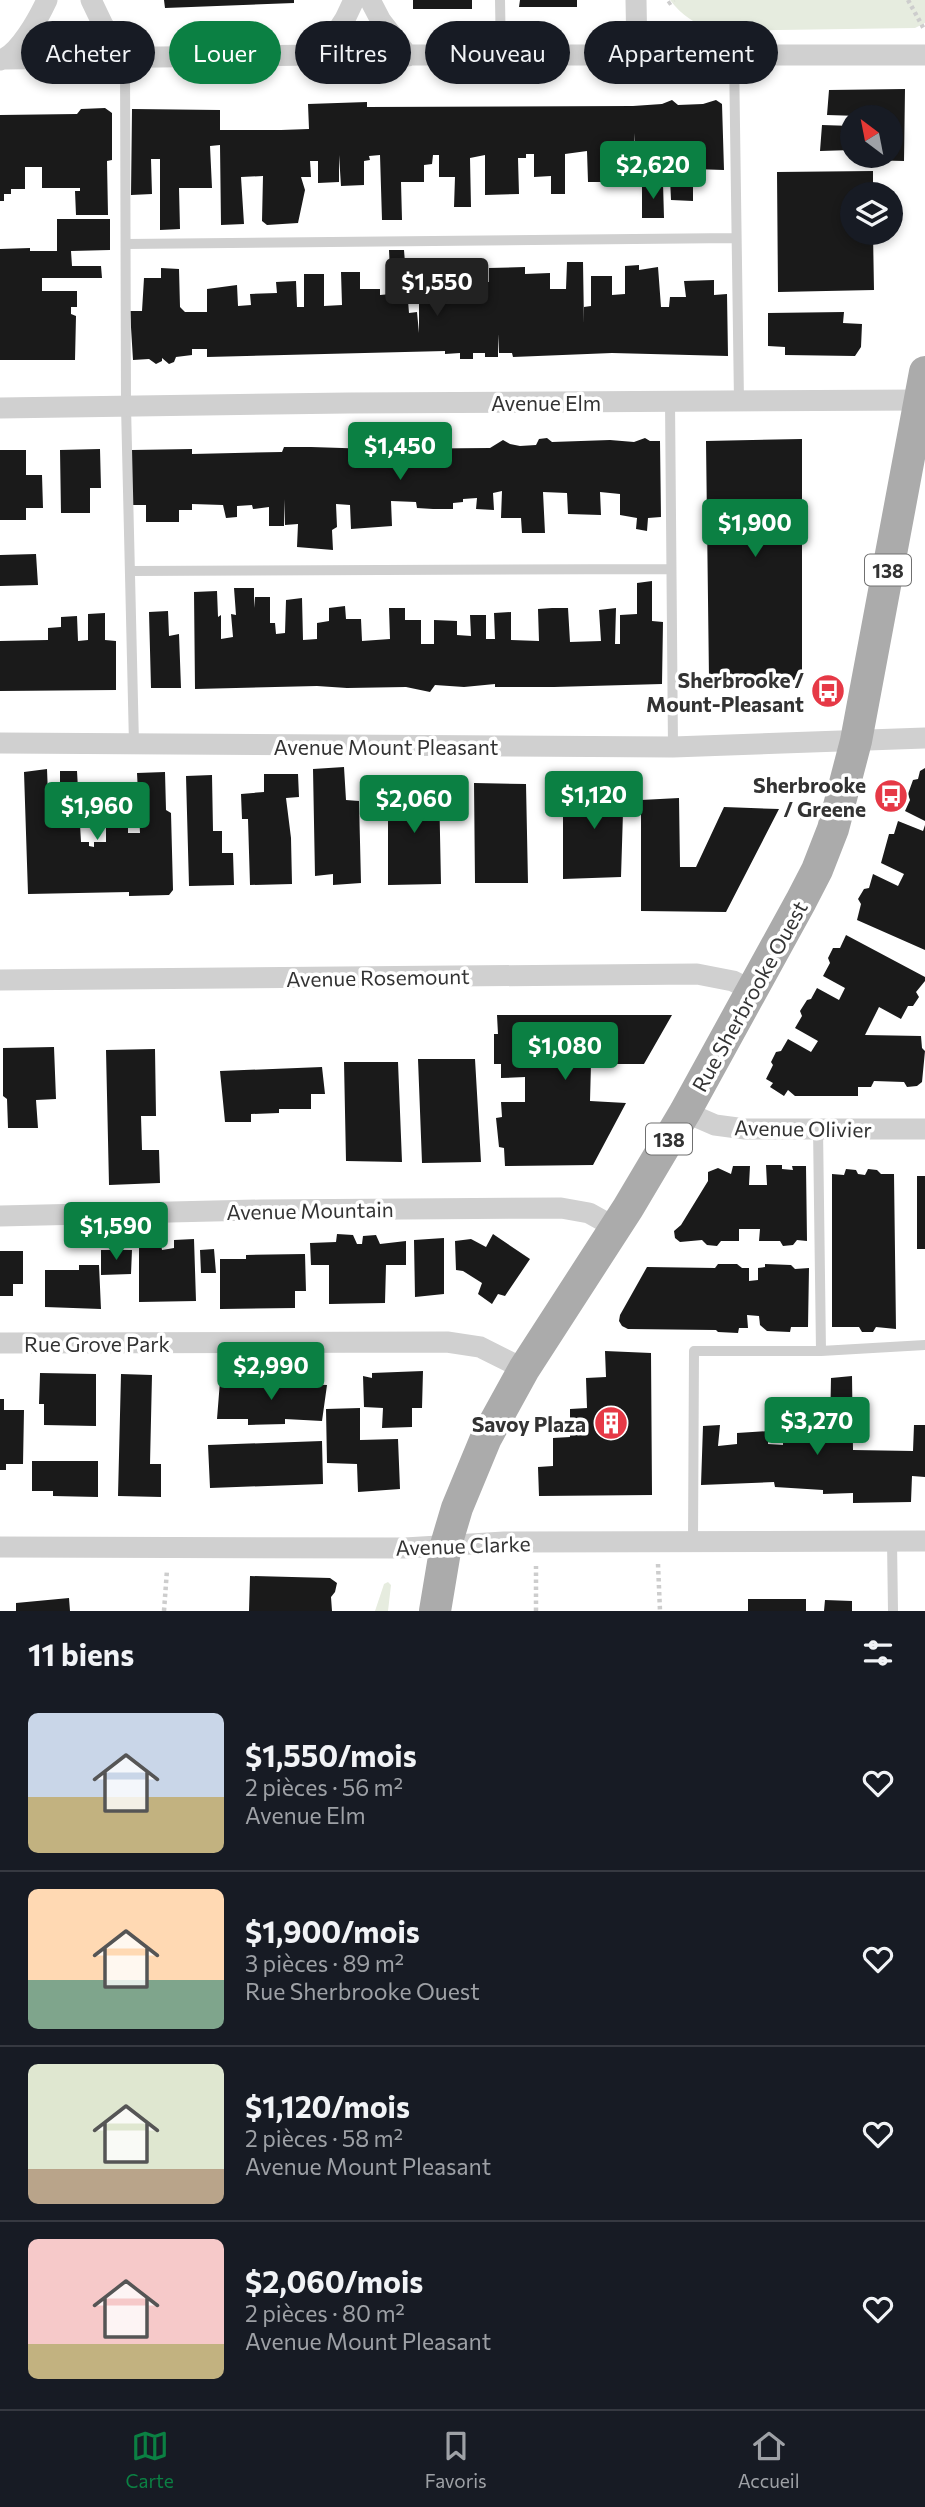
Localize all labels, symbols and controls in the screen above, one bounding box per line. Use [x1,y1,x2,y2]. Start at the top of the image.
chip: Acheter [21,21,155,84]
chip: Louer [169,21,281,84]
chip: Filtres [295,21,411,84]
chip: Nouveau [425,21,570,84]
chip: Appartement [584,21,778,84]
north arrow [840,105,903,168]
map controls [840,105,903,245]
pin: $2,620 [596,142,710,201]
text: $2,620 [616,150,690,178]
button: layers [840,182,903,245]
pin: $1,550 [380,258,494,318]
text: $1,550 [401,267,473,295]
street label: Avenue Elm [491,390,601,415]
pin: $1,450 [343,422,457,482]
text: $1,450 [364,431,436,459]
pin: $1,900 [698,500,812,559]
text: $1,900 [718,508,792,536]
road number: 138 [865,554,911,586]
place label: Sherbrooke / Mount-Pleasant [646,667,804,716]
bus stop icon: Sherbrooke / Mount-Pleasant [809,672,847,710]
street label: Avenue Mount Pleasant [274,734,498,759]
pin: $1,120 [537,772,651,831]
place label: Sherbrooke / Greene [753,772,866,821]
pin: $2,060 [357,776,471,835]
bus stop icon: Sherbrooke / Greene [872,777,910,815]
text: $1,120 [561,780,627,808]
pin: $1,960 [40,782,154,842]
text: $2,060 [376,784,452,812]
text: $1,960 [61,791,133,819]
street label: Rue Sherbrooke Ouest [686,896,812,1096]
street label: Avenue Rosemount [286,963,470,991]
pin: $1,080 [508,1023,622,1082]
text: $1,080 [528,1031,602,1059]
street label: Avenue Olivier [734,1114,872,1142]
road number: 138 [646,1124,692,1154]
street label: Avenue Mountain [226,1196,394,1224]
pin: $1,590 [59,1202,173,1262]
text: $1,590 [80,1211,152,1239]
street label: Rue Grove Park [24,1331,170,1356]
pin: $2,990 [214,1342,328,1402]
text: $2,990 [233,1351,309,1379]
pin: $3,270 [760,1398,874,1457]
building icon: Savoy Plaza [592,1404,630,1442]
text: $3,270 [781,1406,853,1434]
place label: Savoy Plaza [472,1411,586,1436]
street label: Avenue Clarke [395,1530,531,1560]
icon: filters [859,1634,897,1672]
text: 11 biens [28,1635,134,1672]
text: $1,550/mois [245,1736,417,1773]
icon: home [84,1741,168,1825]
icon: heart [859,1764,897,1802]
text: 2 pièces · 56 m² [245,1773,403,1801]
text: Avenue Elm [245,1801,366,1829]
text: $1,900/mois [245,1912,420,1949]
icon: home [84,1917,168,2001]
icon: heart [859,1940,897,1978]
text: 3 pièces · 89 m² [245,1949,404,1977]
text: Rue Sherbrooke Ouest [245,1977,480,2005]
text: $1,120/mois [245,2087,410,2124]
icon: home [84,2092,168,2176]
icon: heart [859,2115,897,2153]
text: 2 pièces · 58 m² [245,2124,403,2152]
text: Avenue Mount Pleasant [245,2152,491,2180]
text: $2,060/mois [245,2262,423,2299]
icon: home [84,2267,168,2351]
icon: heart [859,2290,897,2328]
text: 2 pièces · 80 m² [245,2299,405,2327]
text: Avenue Mount Pleasant [245,2327,491,2355]
tab: Carte [125,2427,174,2492]
tab: Favoris [425,2427,487,2492]
tab: Accueil [738,2427,800,2492]

